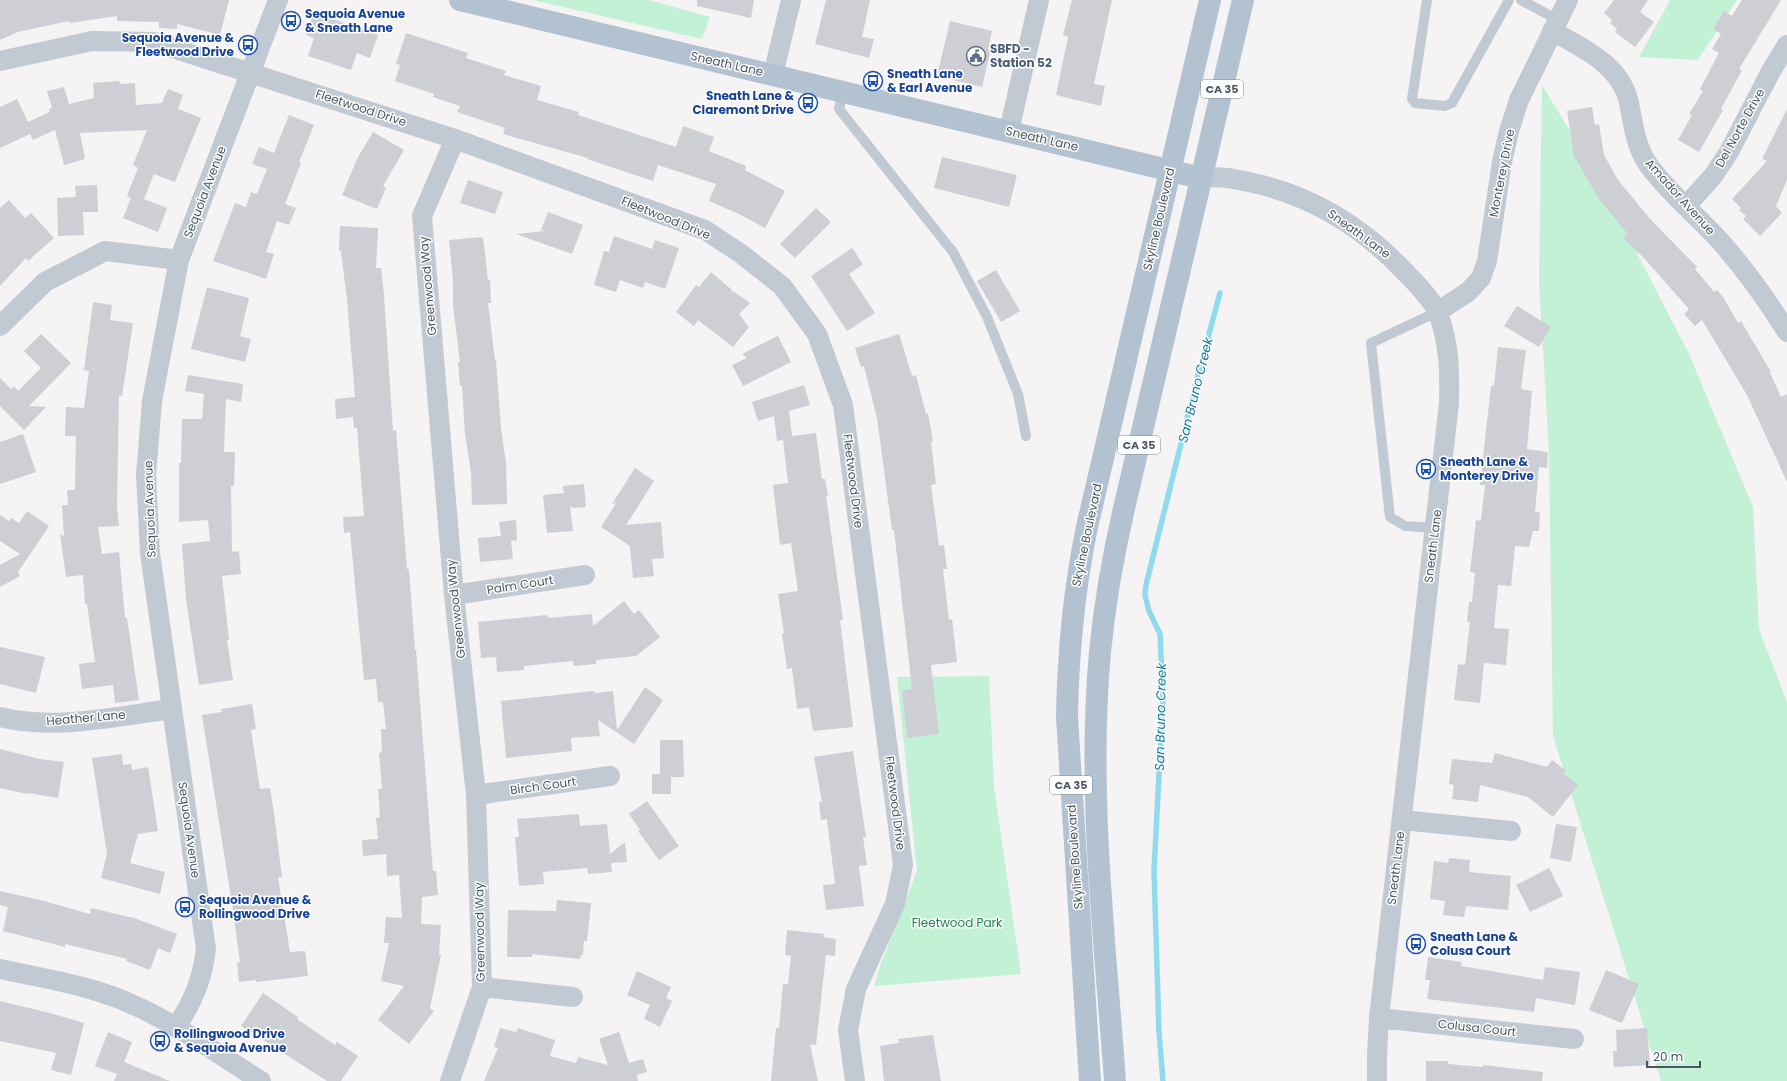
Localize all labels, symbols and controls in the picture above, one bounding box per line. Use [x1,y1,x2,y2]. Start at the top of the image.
place label: Sequoia Avenue & Sneath Lane [305,5,406,36]
bus stop icon: Sequoia Avenue & Sneath Lane [280,10,302,32]
place label: Sequoia Avenue & Fleetwood Drive [122,29,235,60]
bus stop icon: Sequoia Avenue & Fleetwood Drive [237,34,259,56]
place label: SBFD - Station 52 [990,40,1052,71]
public building icon: SBFD - Station 52 [965,45,987,67]
street label: Sneath Lane [689,47,765,80]
place label: Sneath Lane & Earl Avenue [887,65,973,96]
bus stop icon: Sneath Lane & Earl Avenue [862,70,884,92]
road number: CA 35 [1201,80,1243,98]
street label: Fleetwood Drive [313,85,409,130]
street label: Del Norte Drive [1711,85,1768,170]
place label: Sneath Lane & Claremont Drive [692,87,795,118]
bus stop icon: Sneath Lane & Claremont Drive [797,92,819,114]
street label: Sneath Lane [1004,122,1080,155]
street label: Monterey Drive [1485,127,1518,218]
street label: Sequoia Avenue [179,143,230,240]
street label: Amador Avenue [1642,155,1719,238]
street label: Skyline Boulevard [1138,166,1179,272]
street label: Fleetwood Drive [619,192,713,243]
street label: Sneath Lane [1324,205,1394,262]
street label: Greenwood Way [415,236,440,336]
water label: San Bruno Creek [1173,334,1218,445]
street label: Fleetwood Drive [839,433,868,529]
road number: CA 35 [1118,436,1160,454]
place label: Sneath Lane & Monterey Drive [1440,453,1535,484]
bus stop icon: Sneath Lane & Monterey Drive [1415,458,1437,480]
street label: Sequoia Avenue [139,460,160,558]
street label: Skyline Boulevard [1067,482,1106,588]
street label: Sneath Lane [1420,508,1445,584]
street label: Greenwood Way [442,558,469,659]
street label: Palm Court [485,571,554,598]
water label: San Bruno Creek [1150,662,1171,771]
street label: Heather Lane [46,706,126,729]
street label: Fleetwood Drive [881,755,910,851]
street label: Birch Court [509,772,577,799]
road number: CA 35 [1050,776,1092,794]
street label: Sequoia Avenue [174,781,205,879]
street label: Skyline Boulevard [1062,804,1087,910]
street label: Sneath Lane [1383,830,1408,906]
street label: Greenwood Way [470,882,489,982]
place label: Sequoia Avenue & Rollingwood Drive [199,891,312,922]
bus stop icon: Sequoia Avenue & Rollingwood Drive [174,896,196,918]
park label: Fleetwood Park [912,914,1003,931]
place label: Sneath Lane & Colusa Court [1430,928,1518,959]
bus stop icon: Sneath Lane & Colusa Court [1405,933,1427,955]
street label: Colusa Court [1437,1015,1517,1040]
place label: Rollingwood Drive & Sequoia Avenue [174,1025,287,1056]
bus stop icon: Rollingwood Drive & Sequoia Avenue [149,1030,171,1052]
scale bar [1647,1043,1700,1069]
text: 20 m [1653,1048,1683,1065]

